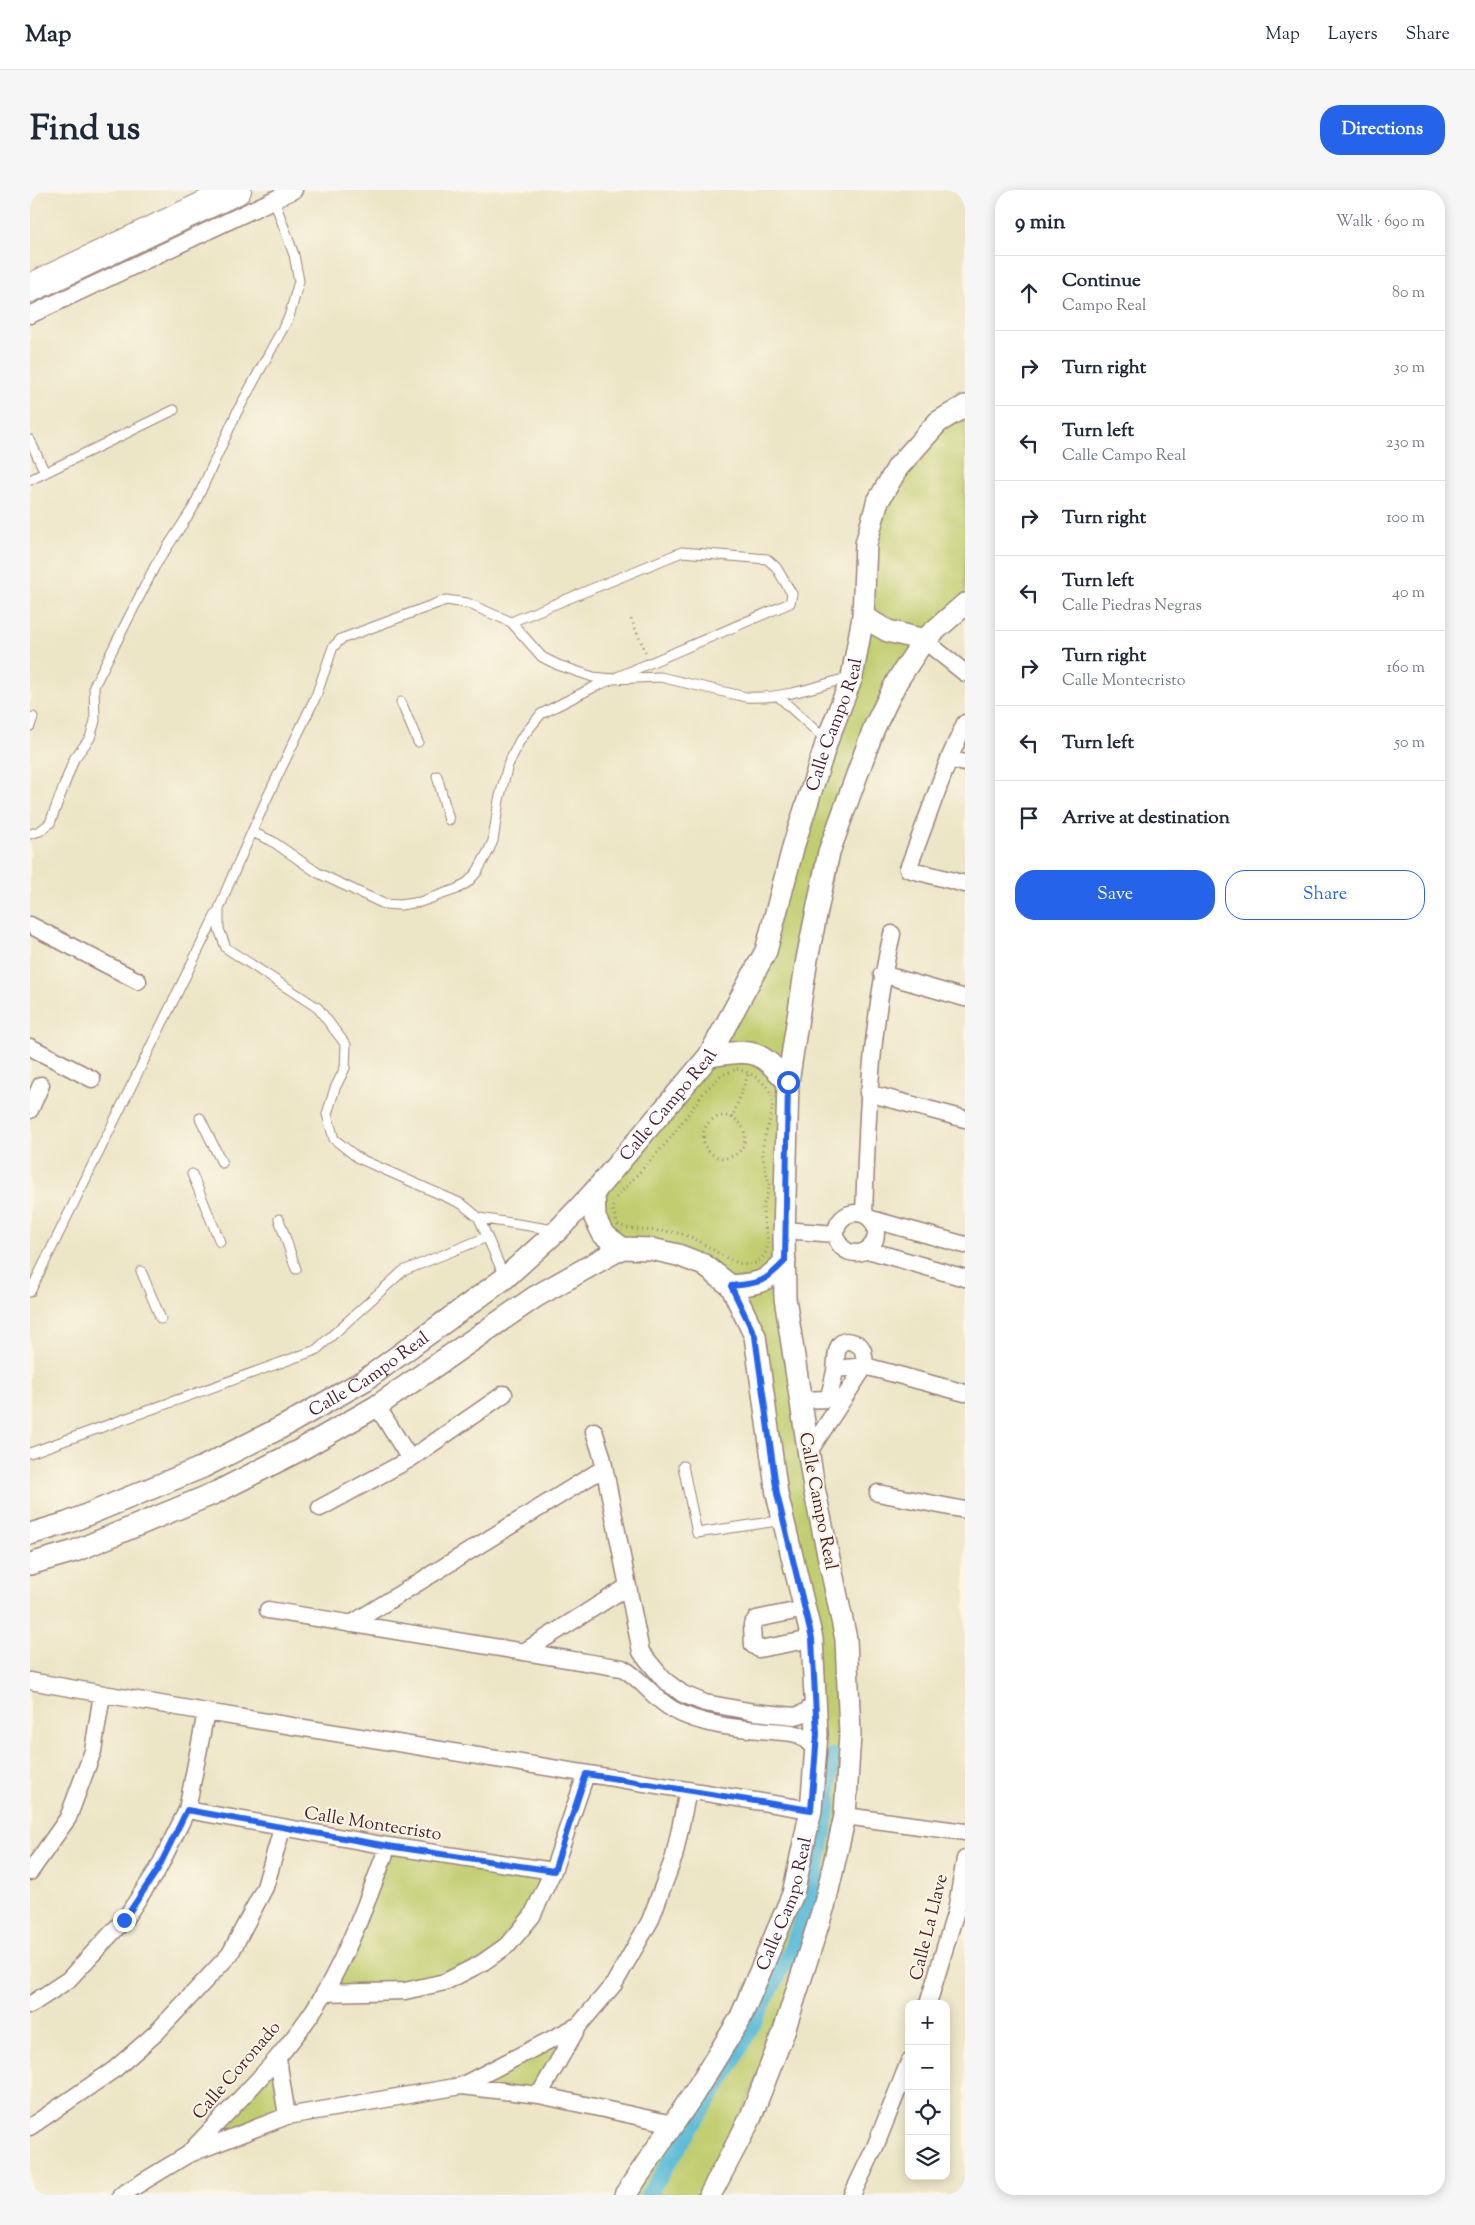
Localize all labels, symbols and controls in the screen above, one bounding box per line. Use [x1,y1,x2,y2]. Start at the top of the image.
text: Map [25,18,71,52]
text: Map [1265,22,1300,48]
text: Layers [1328,22,1378,48]
text: Share [1406,22,1450,48]
text: Find us [30,105,140,156]
button: Directions [1320,105,1445,155]
text: 9 min [1015,208,1065,238]
text: Walk · 690 m [1336,211,1425,234]
text: Continue [1062,268,1141,295]
icon: ahead [1015,279,1043,307]
text: 80 m [1392,282,1425,305]
text: Campo Real [1062,295,1146,318]
icon: right [1015,354,1043,382]
text: Turn right [1062,355,1146,382]
text: 30 m [1394,357,1425,380]
text: Turn left [1062,418,1134,445]
icon: left [1015,429,1043,457]
text: 230 m [1386,432,1425,455]
text: Calle Campo Real [1062,445,1186,468]
icon: right [1015,504,1043,532]
text: Turn right [1062,505,1146,532]
text: 100 m [1386,507,1425,530]
text: Turn left [1062,568,1134,595]
icon: left [1015,579,1043,607]
text: 40 m [1392,582,1425,605]
text: Calle Piedras Negras [1062,595,1202,618]
text: Turn right [1062,643,1146,670]
icon: right [1015,654,1043,682]
street label: Calle Campo Real [801,656,870,795]
text: 160 m [1387,657,1425,680]
text: Calle Montecristo [1062,670,1185,693]
icon: left [1015,729,1043,757]
text: Turn left [1062,730,1134,757]
text: 50 m [1394,732,1425,755]
icon: arrive [1015,804,1043,832]
text: Arrive at destination [1062,805,1230,832]
button: Save [1015,870,1215,920]
button: Share [1225,870,1425,920]
street label: Calle Campo Real [614,1045,725,1168]
route start [777,1071,800,1094]
street label: Calle Campo Real [304,1326,435,1424]
street label: Calle Campo Real [791,1430,843,1572]
street label: Calle Montecristo [302,1801,443,1849]
street label: Calle Campo Real [751,1835,820,1975]
street label: Calle La Llave [904,1872,956,1983]
route end [113,1909,136,1932]
map controls [905,2000,950,2180]
button: + [905,2000,950,2045]
street label: Calle Coronado [187,2016,288,2126]
button: − [905,2045,950,2090]
button: locate [905,2090,950,2135]
button: layers [905,2135,950,2180]

